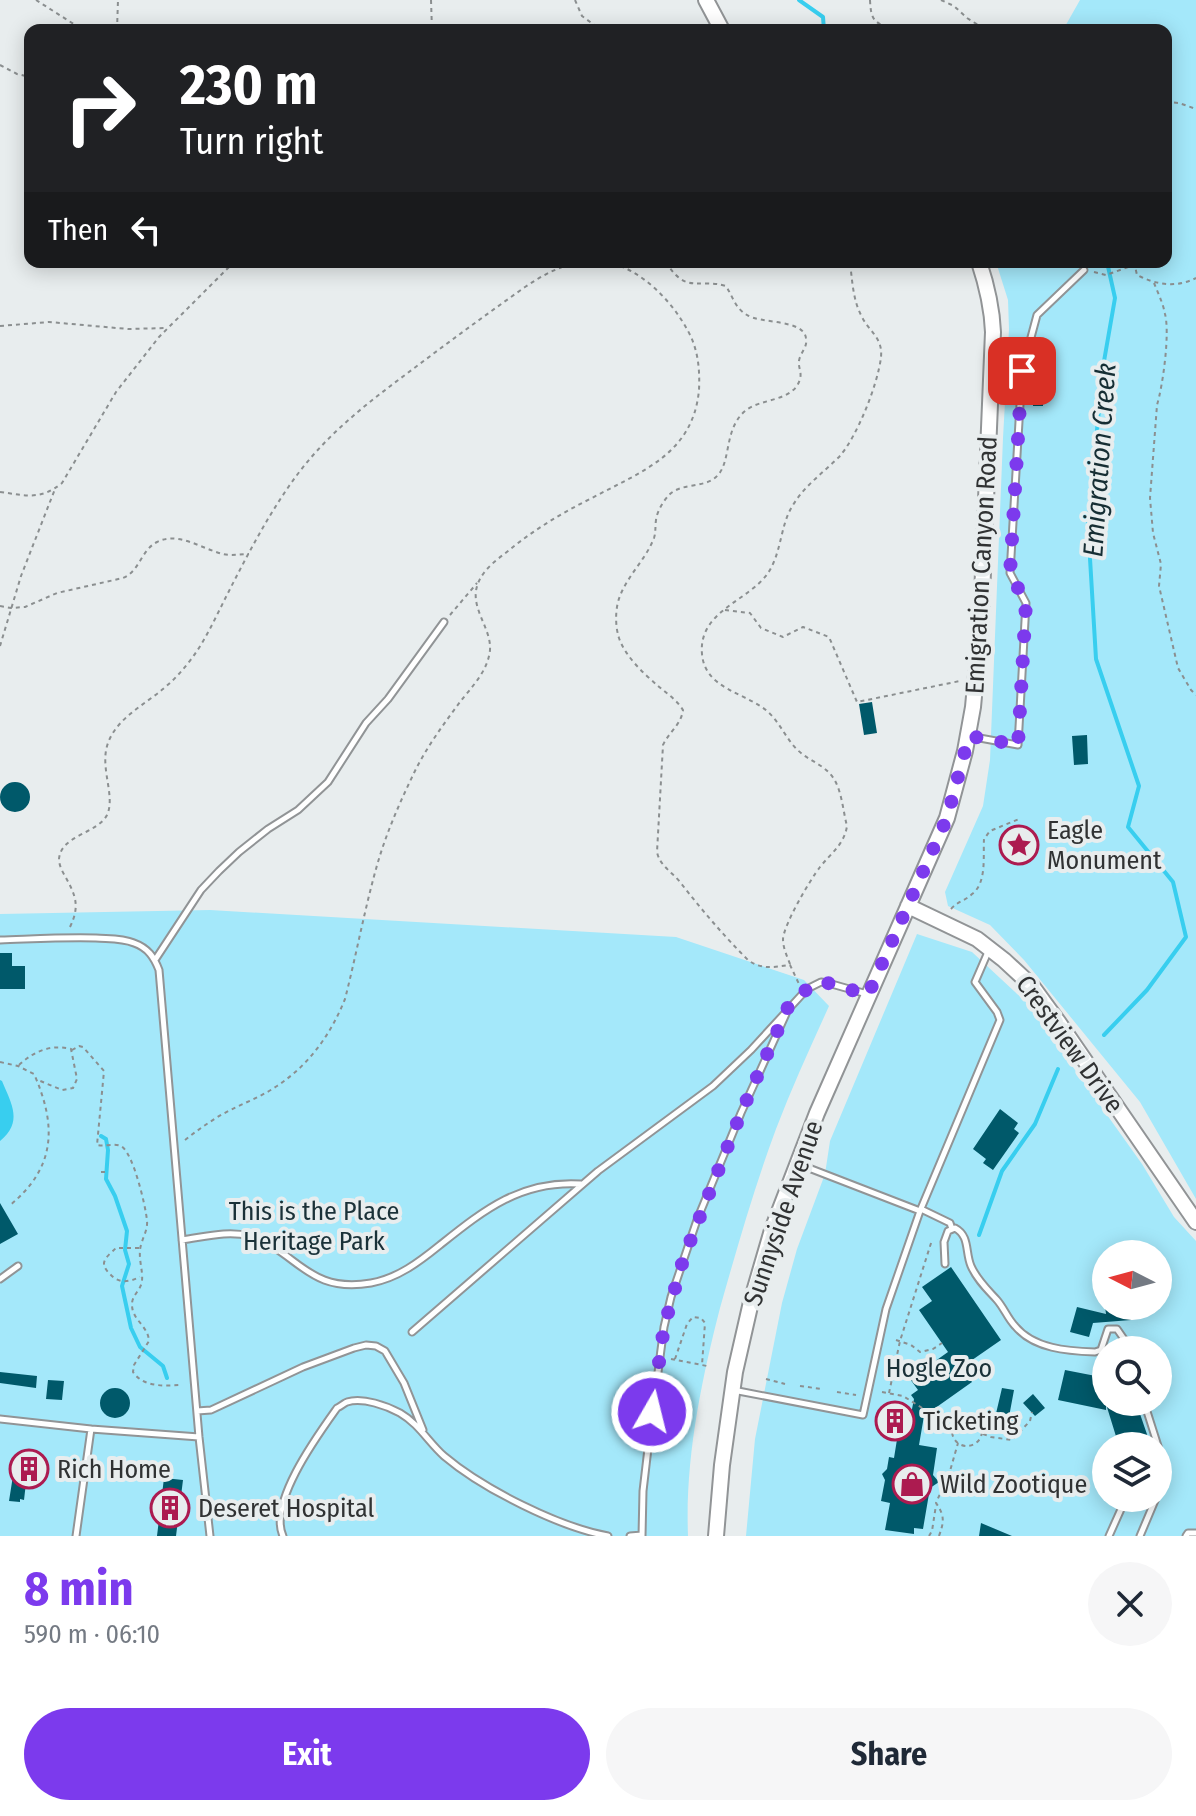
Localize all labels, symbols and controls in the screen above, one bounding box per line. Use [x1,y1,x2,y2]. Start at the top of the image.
text: 230 m [180,52,317,119]
icon: right [48,56,152,160]
text: Turn right [180,120,323,164]
icon: left [124,208,168,252]
text: Then [48,212,108,248]
pin [988,337,1056,405]
icon: arrive [1000,349,1044,393]
water label: Emigration Creek [1076,362,1123,558]
street label: Emigration Canyon Road [959,435,1004,695]
place label: Eagle Monument [1047,815,1162,876]
place icon: Eagle Monument [998,824,1040,866]
street label: Crestview Drive [1009,969,1130,1119]
street label: Sunnyside Avenue [737,1116,830,1310]
park label: This is the Place Heritage Park [229,1196,399,1257]
north arrow [1092,1240,1172,1320]
map controls [1092,1240,1172,1512]
button: search [1092,1336,1172,1416]
park label: Hogle Zoo [886,1353,992,1384]
position arrow [610,1370,694,1454]
building icon: Ticketing [874,1400,916,1442]
place label: Ticketing [923,1406,1019,1437]
button: layers [1092,1432,1172,1512]
building icon: Rich Home [8,1448,50,1490]
place label: Rich Home [57,1454,171,1485]
shop icon: Wild Zootique [891,1463,933,1505]
place label: Wild Zootique [940,1469,1087,1500]
building icon: Deseret Hospital [149,1487,191,1529]
place label: Deseret Hospital [198,1493,374,1524]
text: 8 min [24,1560,134,1618]
button: close [1088,1562,1172,1646]
text: 590 m · 06:10 [24,1619,160,1650]
button: Exit [24,1708,590,1800]
button: Share [606,1708,1172,1800]

